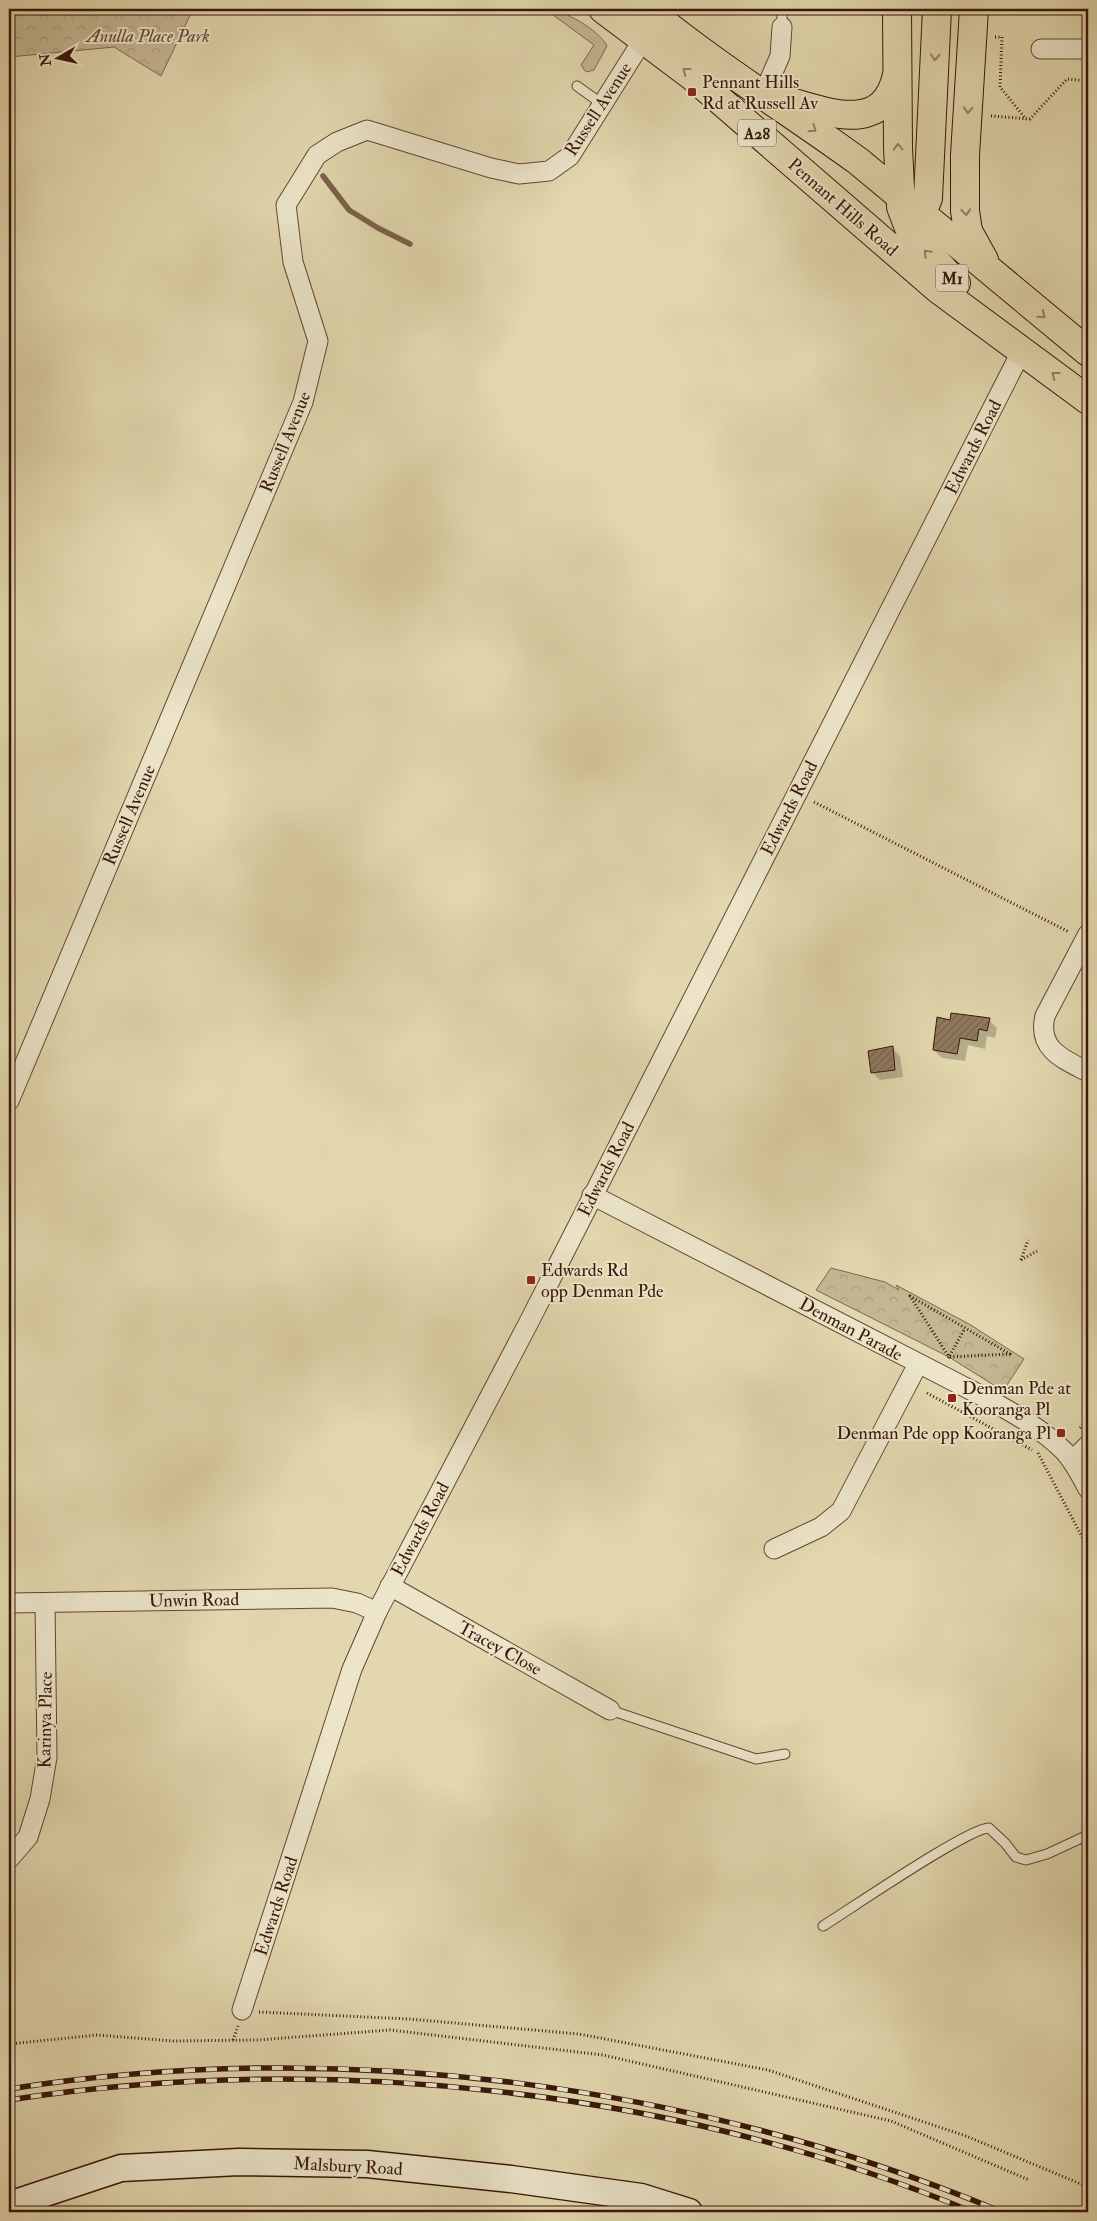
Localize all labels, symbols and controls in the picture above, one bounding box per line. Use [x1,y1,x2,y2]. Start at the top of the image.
park label: Anulla Place Park [84,25,210,48]
north arrow [32,32,82,82]
text: N [36,52,55,68]
one-way arrow [930,54,940,62]
street label: Russell Avenue [560,58,637,160]
one-way arrow [683,69,692,77]
place label: Pennant Hills Rd at Russell Av [702,71,818,115]
marker: Pennant Hills Rd at Russell Av [686,86,698,98]
one-way arrow [963,106,974,114]
road number: A28 [738,120,776,146]
one-way arrow [808,123,817,132]
one-way arrow [893,142,903,150]
street label: Pennant Hills Road [783,153,903,262]
one-way arrow [960,208,971,216]
one-way arrow [924,249,933,258]
road number: M1 [936,264,968,292]
one-way arrow [1036,310,1045,318]
one-way arrow [1051,372,1061,381]
street label: Russell Avenue [255,388,316,496]
street label: Edwards Road [940,396,1007,498]
street label: Edwards Road [756,757,823,859]
street label: Russell Avenue [98,761,161,869]
street label: Edwards Road [573,1118,640,1220]
place label: Edwards Rd opp Denman Pde [541,1259,664,1303]
marker: Edwards Rd opp Denman Pde [525,1274,537,1286]
street label: Denman Parade [795,1293,907,1367]
place label: Denman Pde at Kooranga Pl [962,1377,1071,1421]
marker: Denman Pde at Kooranga Pl [946,1392,958,1404]
place label: Denman Pde opp Kooranga Pl [836,1422,1051,1445]
marker: Denman Pde opp Kooranga Pl [1055,1427,1067,1439]
street label: Edwards Road [386,1478,455,1580]
street label: Unwin Road [149,1588,239,1613]
street label: Tracey Close [454,1616,546,1681]
street label: Karinya Place [33,1671,58,1769]
street label: Edwards Road [250,1853,303,1959]
street label: Malsbury Road [293,2152,403,2181]

